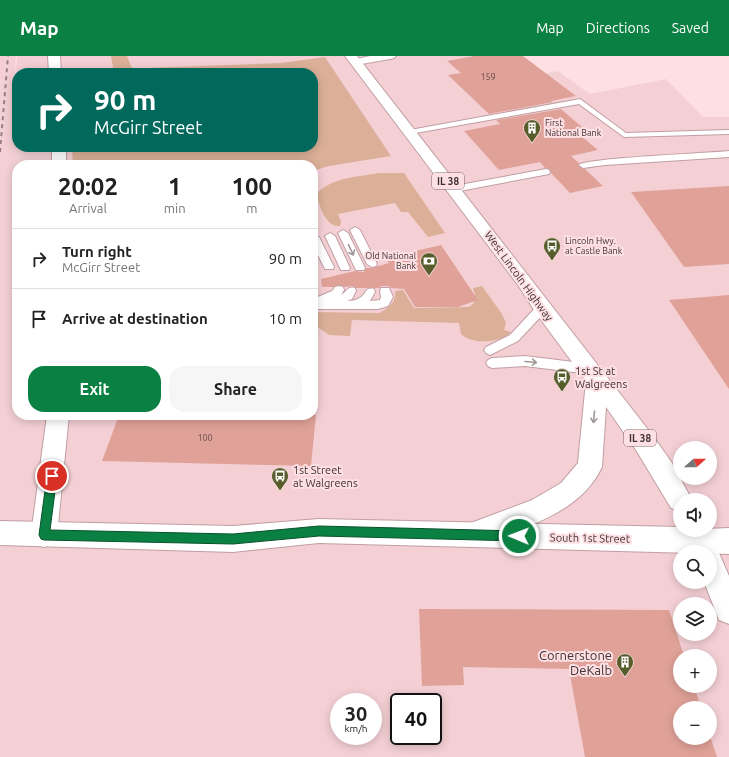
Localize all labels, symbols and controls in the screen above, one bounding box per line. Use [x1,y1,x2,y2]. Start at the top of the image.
text: Map [20,17,59,39]
text: Map [536,20,564,36]
text: Directions [586,20,650,36]
text: Saved [672,20,709,36]
house number: 159 [480,72,496,82]
icon: right [28,84,80,136]
text: 90 m [94,84,156,115]
text: McGirr Street [94,117,202,137]
building icon: First National Bank [522,118,542,143]
place label: First National Bank [545,118,602,138]
text: 20:02 [58,173,118,200]
text: 1 [168,173,181,200]
text: 100 [232,173,272,200]
road number: IL 38 [432,173,464,189]
text: Arrival [69,201,107,215]
text: min [164,201,186,215]
text: m [246,201,257,215]
street label: West Lincoln Highway [482,229,556,324]
bus stop icon: Lincoln Hwy. at Castle Bank [542,236,562,261]
place label: Lincoln Hwy. at Castle Bank [565,236,623,256]
text: Turn right [62,243,132,260]
one-way arrow [348,244,355,256]
icon: right [28,248,50,270]
text: 90 m [269,250,302,267]
place label: Old National Bank [365,251,417,271]
bank icon: Old National Bank [419,251,439,276]
text: McGirr Street [62,260,140,274]
icon: arrive [28,308,50,330]
text: Arrive at destination [62,310,208,327]
text: 10 m [269,310,302,327]
one-way arrow [524,358,537,366]
place label: 1st St at Walgreens [575,365,627,390]
button: Exit [28,366,161,412]
button: Share [169,366,302,412]
bus stop icon: 1st St at Walgreens [552,367,572,392]
one-way arrow [590,410,598,423]
road number: IL 38 [624,430,656,446]
house number: 100 [197,433,213,443]
north arrow [673,441,717,485]
map controls [673,441,717,745]
pin [35,459,69,493]
place label: 1st Street at Walgreens [293,464,358,489]
icon: arrive [41,465,63,487]
bus stop icon: 1st Street at Walgreens [270,466,290,491]
button: sound [673,493,717,537]
position arrow [498,515,540,557]
street label: South 1st Street [550,531,631,545]
button: search [673,545,717,589]
button: layers [673,597,717,641]
place label: Cornerstone DeKalb [539,648,612,677]
button: + [673,649,717,693]
building icon: Cornerstone DeKalb [615,652,635,677]
speed limit sign: 40 [390,693,442,745]
button: − [673,701,717,745]
text: 30 [345,702,367,725]
text: km/h [344,723,368,734]

